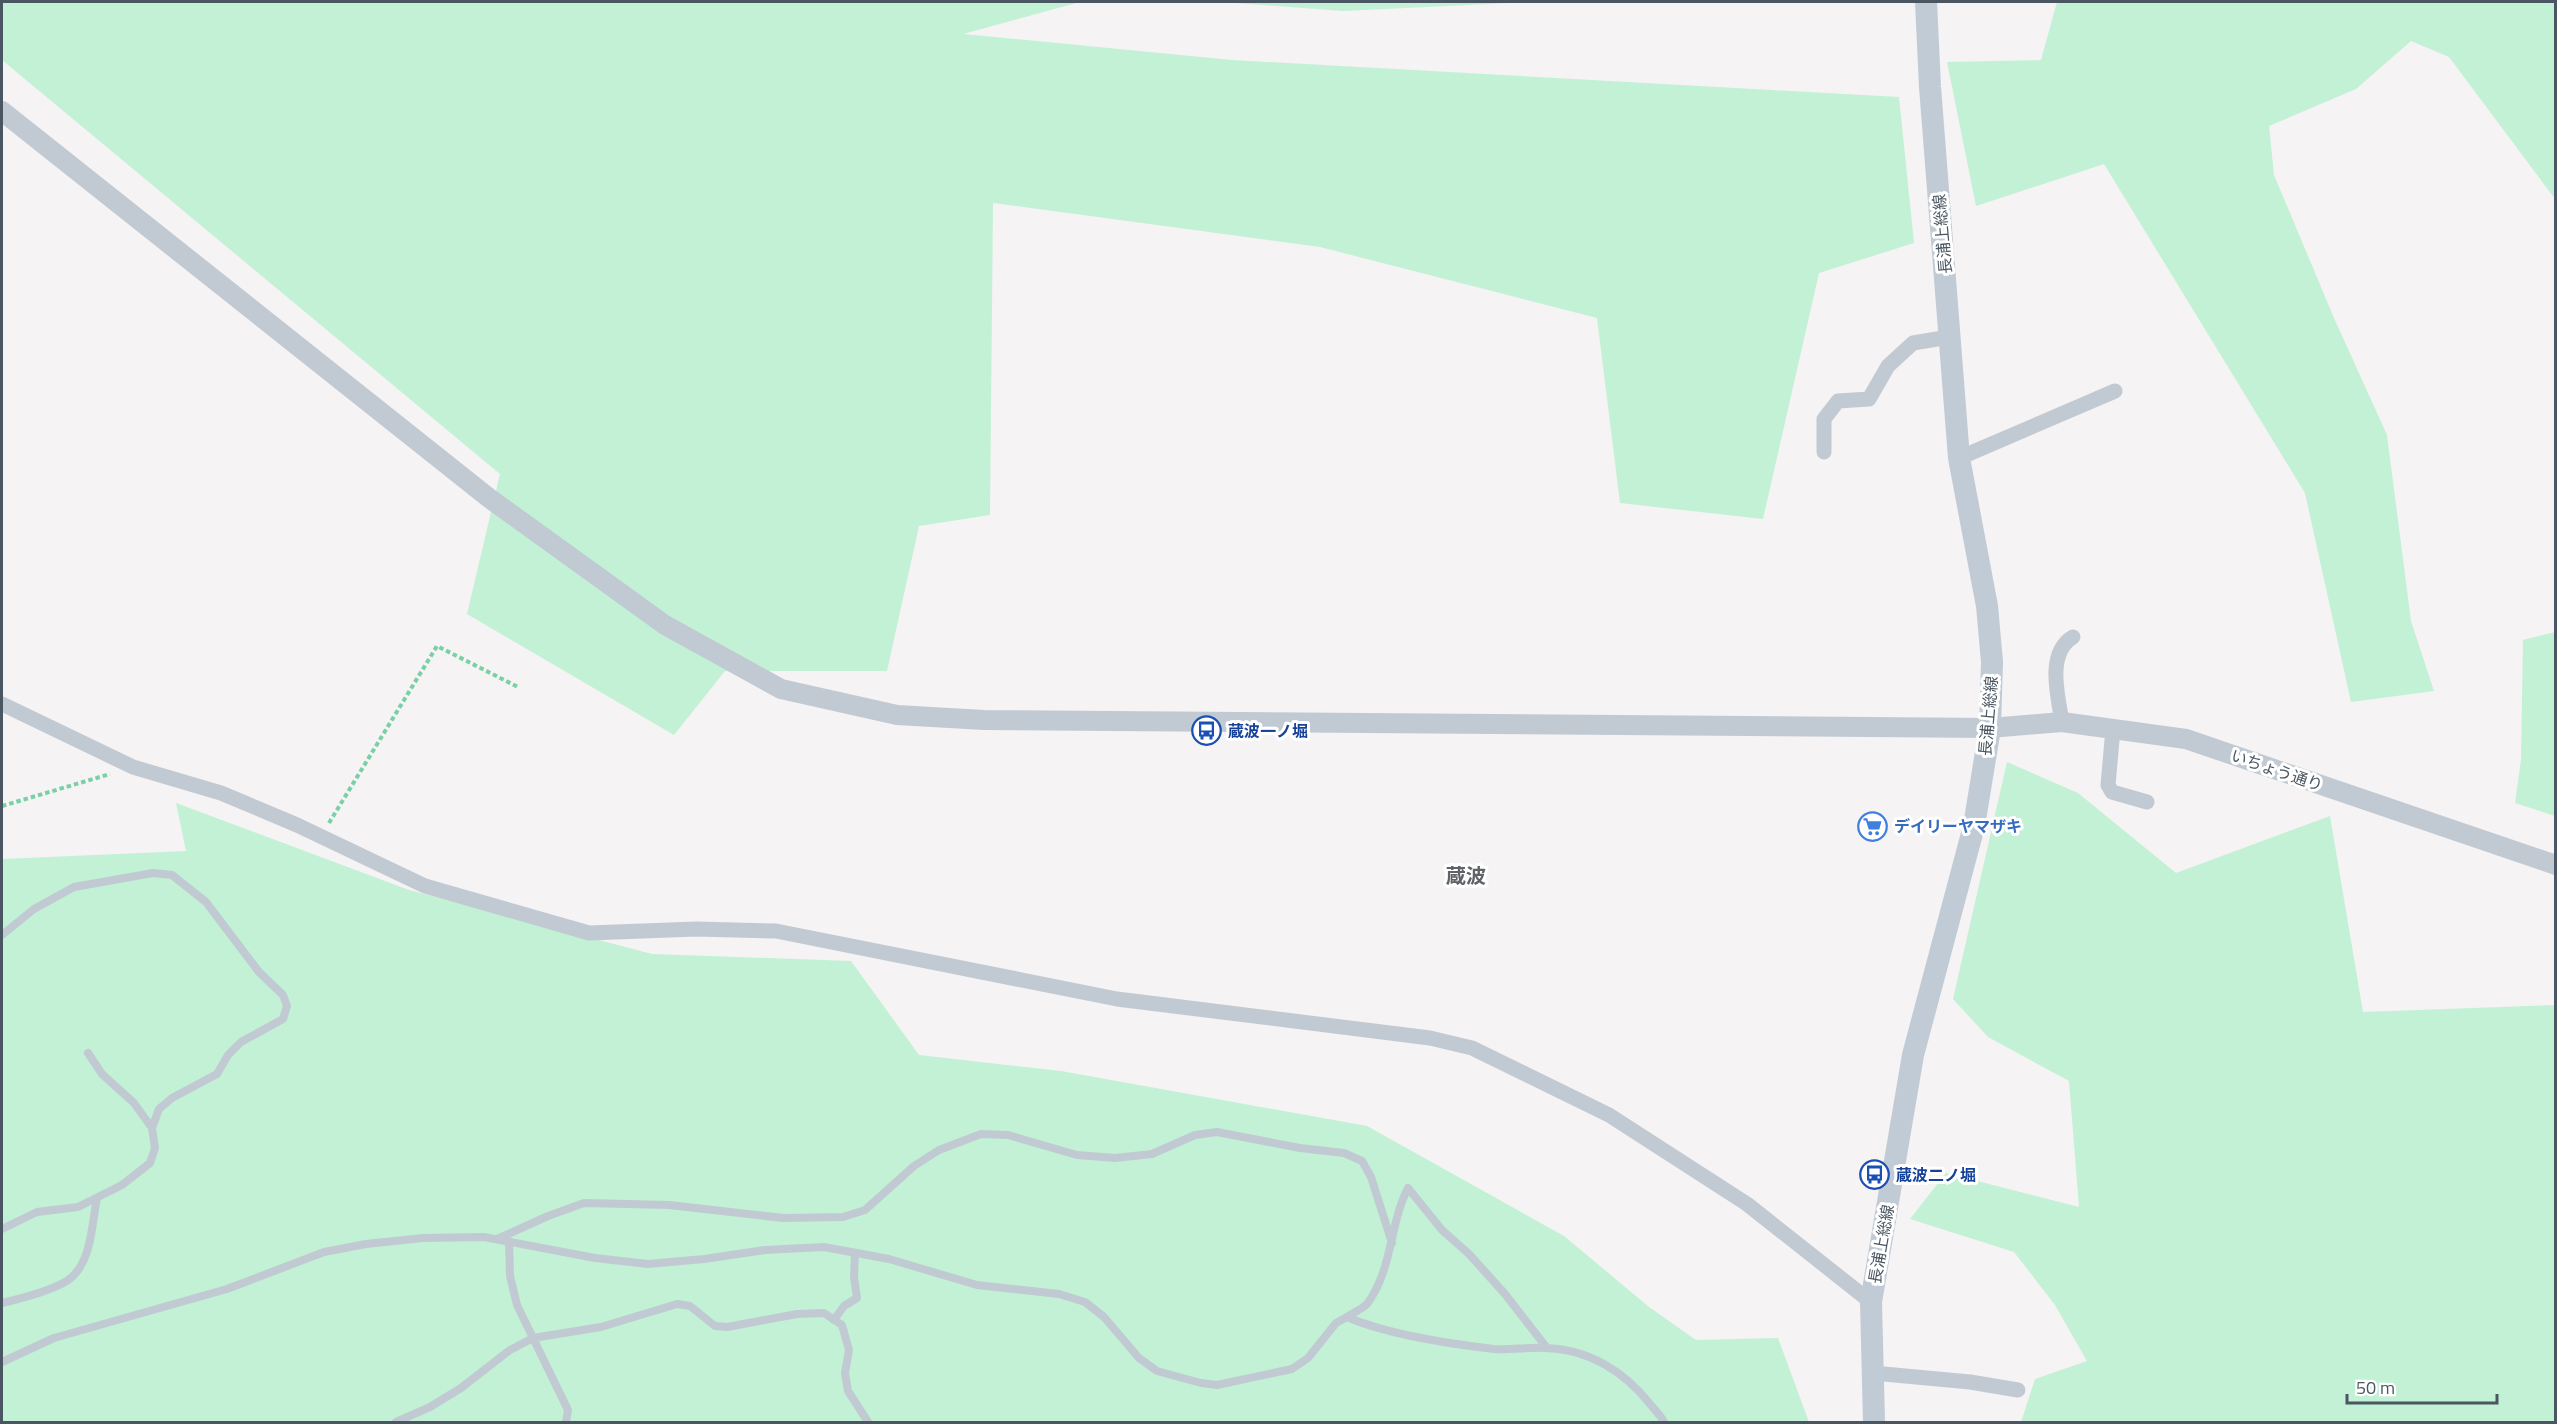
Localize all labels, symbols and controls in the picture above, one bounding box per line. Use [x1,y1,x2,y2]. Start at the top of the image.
street label: 長浦上総線 [1927,193,1957,275]
street label: 長浦上総線 [1973,675,2003,757]
bus stop icon: 蔵波一ノ堀 [1191,715,1223,747]
place label: 蔵波一ノ堀 [1228,719,1308,743]
street label: いちょう通り [2228,743,2326,797]
supermarket icon: デイリーヤマザキ [1857,810,1889,842]
place label: デイリーヤマザキ [1894,814,2022,838]
district label: 蔵波 [1446,860,1486,891]
bus stop icon: 蔵波二ノ堀 [1859,1159,1891,1191]
place label: 蔵波二ノ堀 [1896,1163,1976,1187]
street label: 長浦上総線 [1862,1203,1900,1285]
scale bar [2347,1367,2497,1405]
text: 50 m [2356,1374,2395,1401]

